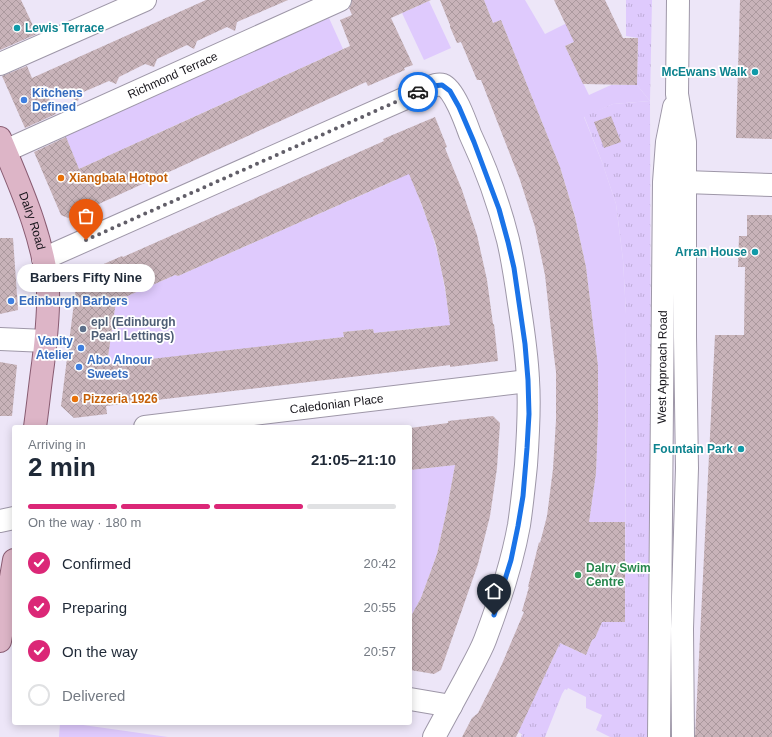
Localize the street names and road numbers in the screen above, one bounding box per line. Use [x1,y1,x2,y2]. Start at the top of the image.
street label: Richmond Terrace [126,49,220,102]
street label: Dalry Road [16,190,48,251]
street label: West Approach Road [655,310,670,424]
street label: Caledonian Place [289,391,385,417]

